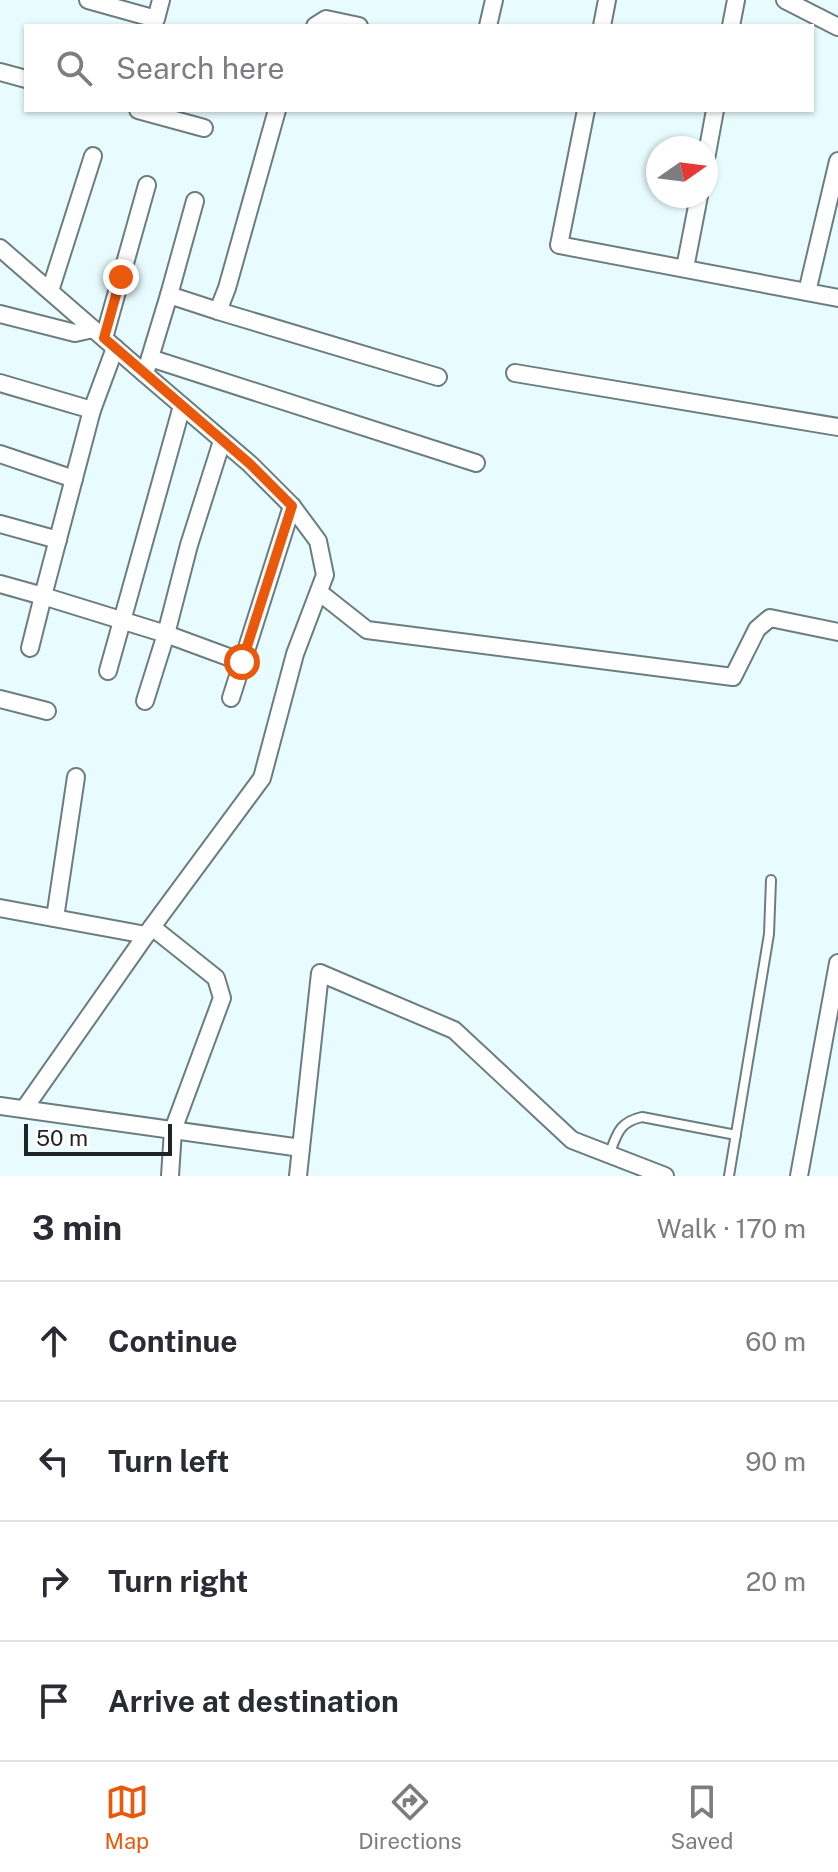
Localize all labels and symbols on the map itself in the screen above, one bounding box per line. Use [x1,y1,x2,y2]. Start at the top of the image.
north arrow [646,136,718,208]
route end [103,259,139,295]
route start [224,644,260,680]
scale bar [24,1120,172,1156]

